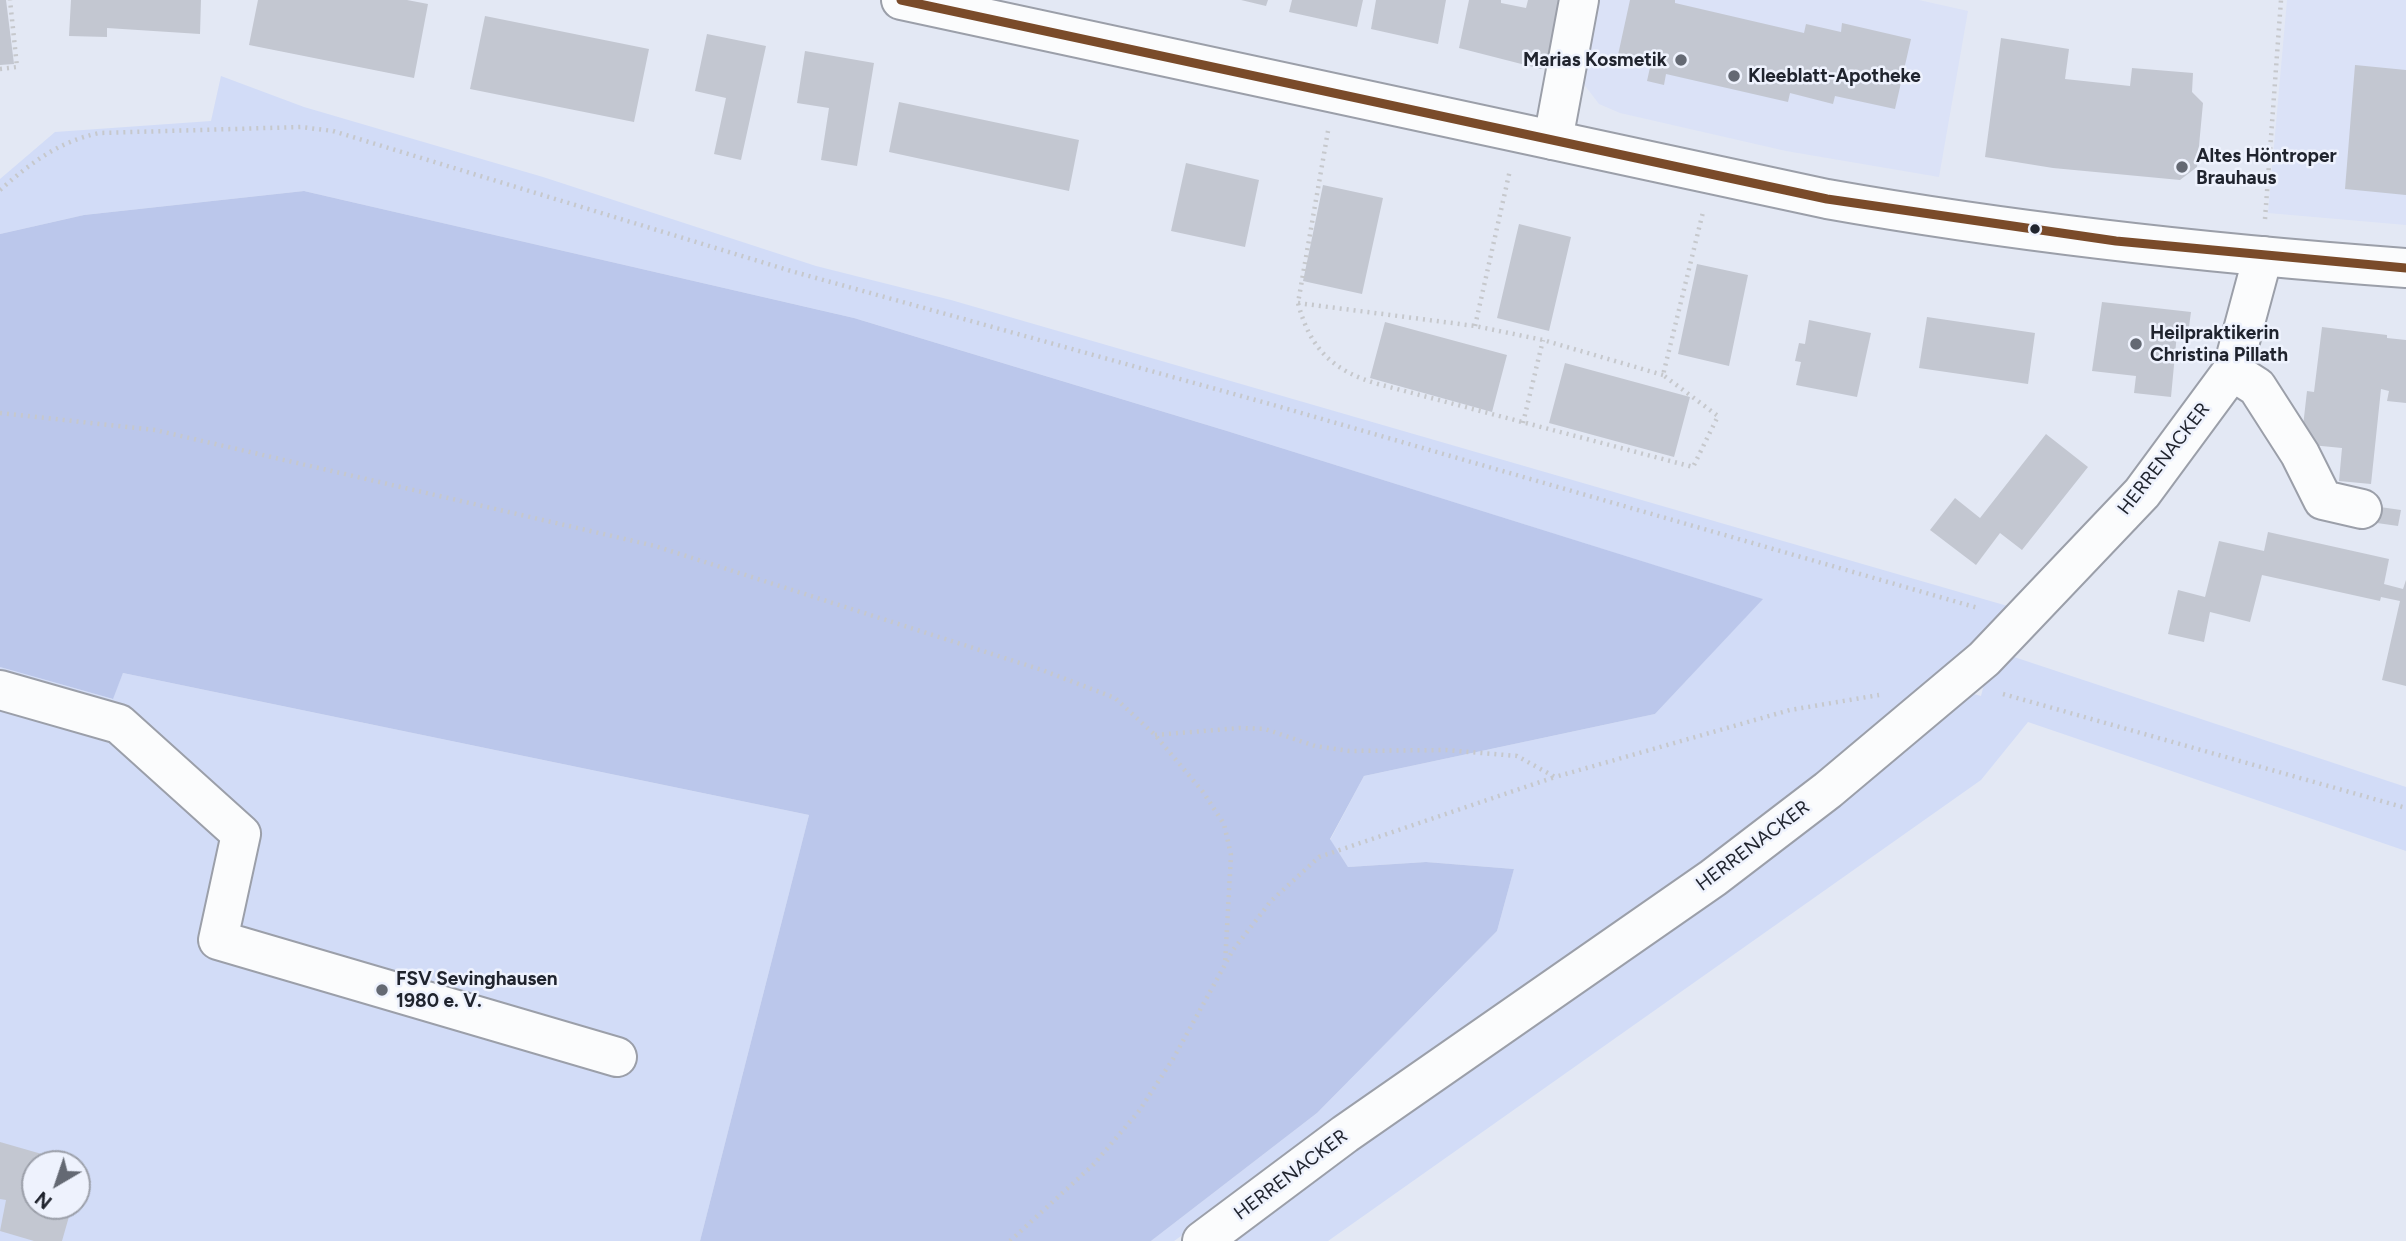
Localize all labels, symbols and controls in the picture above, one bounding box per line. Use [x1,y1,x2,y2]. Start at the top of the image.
place label: Marias Kosmetik [1523,49,1667,71]
marker: Marias Kosmetik [1673,52,1689,68]
place label: Kleeblatt-Apotheke [1748,65,1921,87]
marker: Kleeblatt-Apotheke [1726,68,1742,84]
place label: Altes Höntroper Brauhaus [2196,145,2337,189]
marker: Altes Höntroper Brauhaus [2174,159,2190,175]
unlabelled marker [2028,222,2042,236]
place label: Heilpraktikerin Christina Pillath [2150,322,2288,366]
marker: Heilpraktikerin Christina Pillath [2128,336,2144,352]
street label: HERRENACKER [2113,398,2215,520]
street label: HERRENACKER [1692,796,1814,896]
place label: FSV Sevinghausen 1980 e. V. [396,968,558,1012]
marker: FSV Sevinghausen 1980 e. V. [374,982,390,998]
street label: HERRENACKER [1230,1125,1352,1225]
north arrow [21,1150,91,1220]
text: N [31,1187,57,1214]

